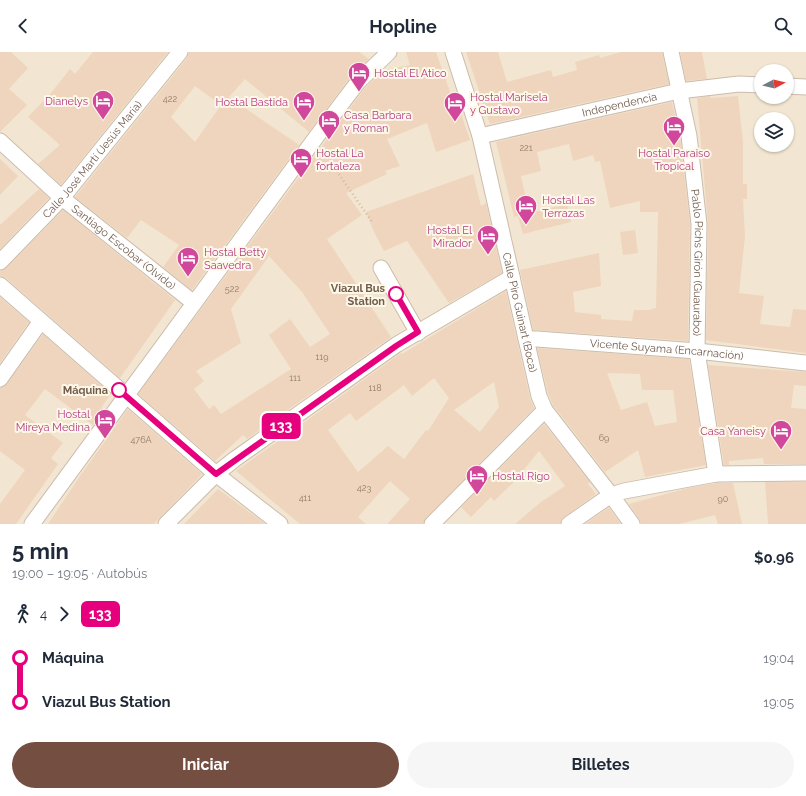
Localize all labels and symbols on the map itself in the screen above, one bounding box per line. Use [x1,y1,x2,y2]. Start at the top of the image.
hotel icon: Hostal El Atico [346,60,372,93]
north arrow [754,64,794,104]
place label: Hostal El Atico [374,67,447,80]
hotel icon: Dianelys [90,88,116,121]
hotel icon: Hostal Bastida [291,89,317,122]
hotel icon: Hostal Marisela y Gustavo [442,90,468,123]
street label: Independencia [581,90,658,119]
place label: Hostal Marisela y Gustavo [470,91,548,117]
house number: 422 [163,94,177,104]
place label: Dianelys [45,95,88,108]
place label: Hostal Bastida [215,96,288,109]
street label: Calle José Martí (Jesús María) [40,98,145,221]
hotel icon: Casa Barbara y Roman [316,108,342,141]
place label: Casa Barbara y Roman [344,109,411,135]
hotel icon: Hostal Paraiso Tropical [661,114,687,147]
house number: 221 [519,143,533,153]
hotel icon: Hostal La fortaleza [288,146,314,179]
place label: Hostal La fortaleza [316,147,363,173]
place label: Hostal Paraiso Tropical [638,147,710,173]
street label: Pablo Pichs Girón (Guaurabo) [689,188,706,336]
hotel icon: Hostal Las Terrazas [513,193,539,226]
place label: Hostal Las Terrazas [542,194,595,220]
street label: Santiago Escobar (Olvido) [69,202,178,292]
hotel icon: Hostal El Mirador [475,223,501,256]
place label: Hostal El Mirador [427,224,472,250]
hotel icon: Hostal Betty Saavedra [175,245,201,278]
place label: Hostal Betty Saavedra [204,246,266,272]
street label: Calle Piro Guinart (Boca) [500,251,540,374]
place label: Viazul Bus Station [331,282,386,308]
house number: 522 [225,284,239,294]
marker: Viazul Bus Station [388,286,404,302]
street label: Vicente Suyama (Encarnación) [589,336,744,363]
house number: 119 [316,352,328,362]
house number: 111 [289,373,301,383]
marker: Máquina [111,382,127,398]
house number: 118 [368,383,382,393]
place label: Máquina [63,384,108,397]
hotel icon: Hostal Mireya Medina [92,407,118,440]
place label: Hostal Mireya Medina [16,408,90,434]
line badge: 133 [258,413,304,439]
hotel icon: Casa Yaneisy [768,418,794,451]
place label: Casa Yaneisy [700,425,766,438]
house number: 69 [599,433,609,443]
house number: 476A [130,435,152,445]
hotel icon: Hostal Rigo [464,463,490,496]
place label: Hostal Rigo [492,470,550,483]
house number: 423 [357,483,371,493]
house number: 411 [299,493,311,503]
house number: 90 [718,494,729,504]

